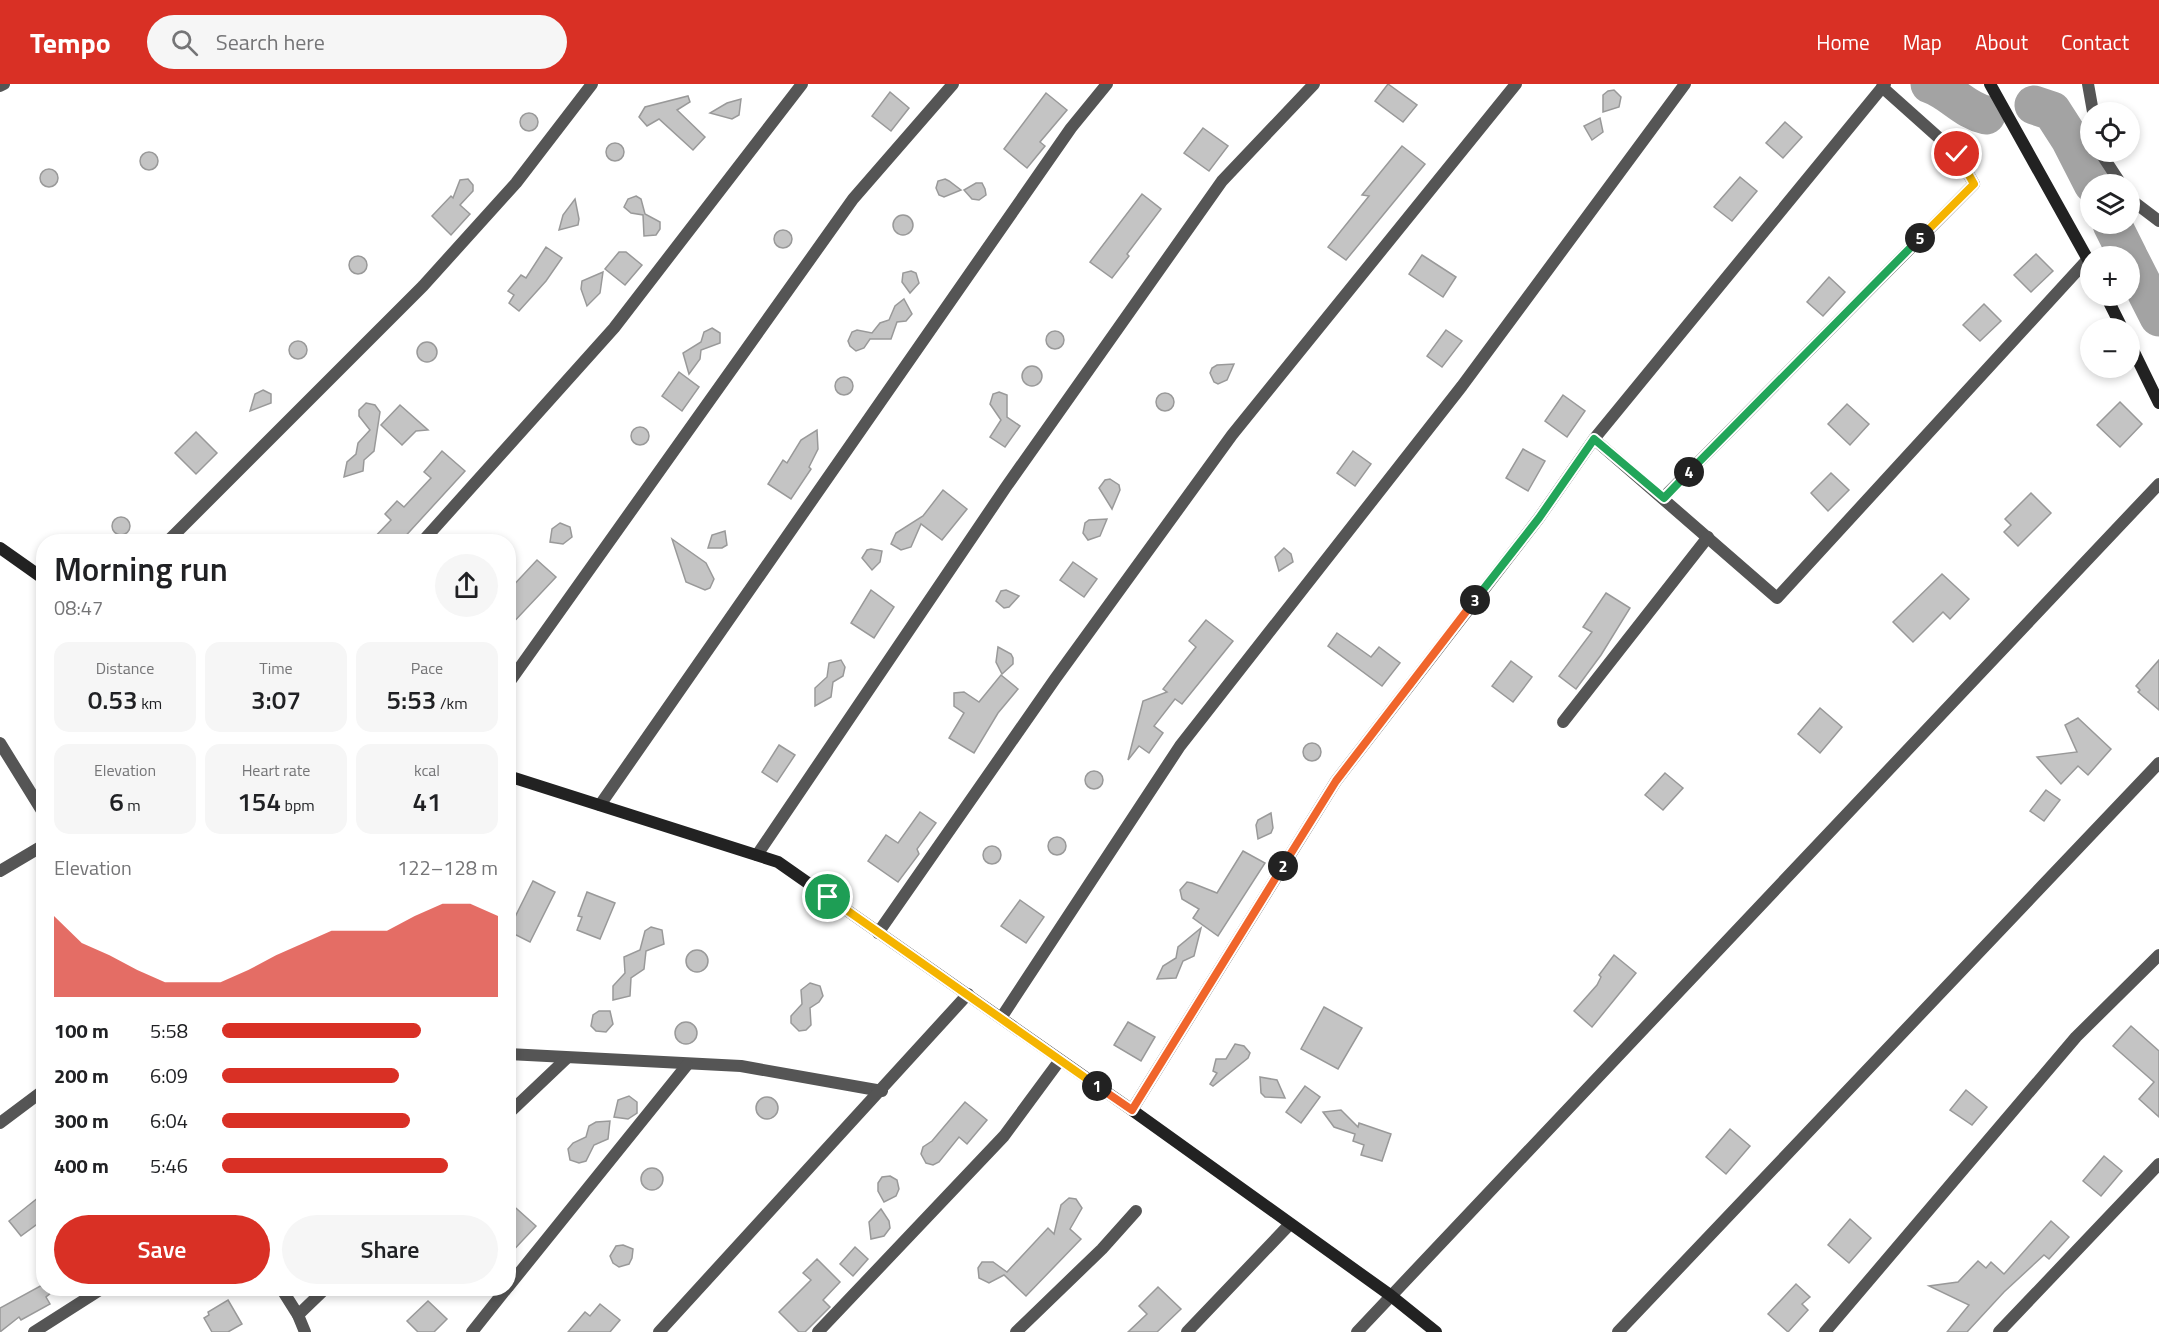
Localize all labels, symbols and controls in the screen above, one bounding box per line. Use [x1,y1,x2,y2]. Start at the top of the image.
search box [147,15,567,69]
text: Tempo [30,21,111,64]
text: Search here [216,25,325,59]
icon: search [168,26,201,59]
text: Home [1816,26,1870,58]
text: Map [1903,26,1942,58]
text: About [1975,26,2028,58]
text: Contact [2061,26,2129,58]
map controls [2080,102,2140,378]
button: locate [2080,102,2140,162]
pin [1931,128,1982,179]
icon: check [1940,137,1973,170]
button: layers [2080,174,2140,234]
pin: 5 [1905,223,1935,253]
text: 5 [1916,226,1924,250]
button: + [2080,246,2140,306]
button: − [2080,318,2140,378]
pin: 4 [1674,457,1704,487]
text: 4 [1685,460,1693,484]
text: Morning run [54,544,228,594]
button: share [435,554,498,617]
pin: 3 [1460,585,1490,615]
text: 3 [1471,588,1479,612]
text: 08:47 [54,592,103,623]
text: Distance [96,656,154,680]
text: Time [259,656,293,680]
text: Pace [411,656,443,680]
text: 0.53 [88,680,138,719]
text: 3:07 [251,680,301,719]
text: 5:53 [386,680,436,719]
text: km [138,691,162,715]
text: /km [436,691,468,715]
text: Elevation [94,758,156,782]
text: Heart rate [242,758,310,782]
text: kcal [414,758,440,782]
text: 6 [109,782,124,821]
text: 154 [237,782,281,821]
text: 41 [412,782,442,821]
text: m [124,793,141,817]
text: bpm [281,793,315,817]
pin: 2 [1268,851,1298,881]
text: Elevation [54,852,132,883]
text: 122–128 m [397,852,498,883]
text: 2 [1279,854,1287,878]
pin [802,871,853,922]
icon: arrive [811,880,844,913]
text: 100 m [54,1015,109,1046]
text: 5:58 [150,1015,188,1046]
text: 200 m [54,1060,109,1091]
text: 6:09 [150,1060,188,1091]
pin: 1 [1082,1071,1112,1101]
text: 1 [1093,1074,1101,1098]
text: 300 m [54,1105,109,1136]
text: 6:04 [150,1105,188,1136]
text: 400 m [54,1150,109,1181]
text: 5:46 [150,1150,188,1181]
button: Save [54,1215,270,1284]
button: Share [282,1215,498,1284]

